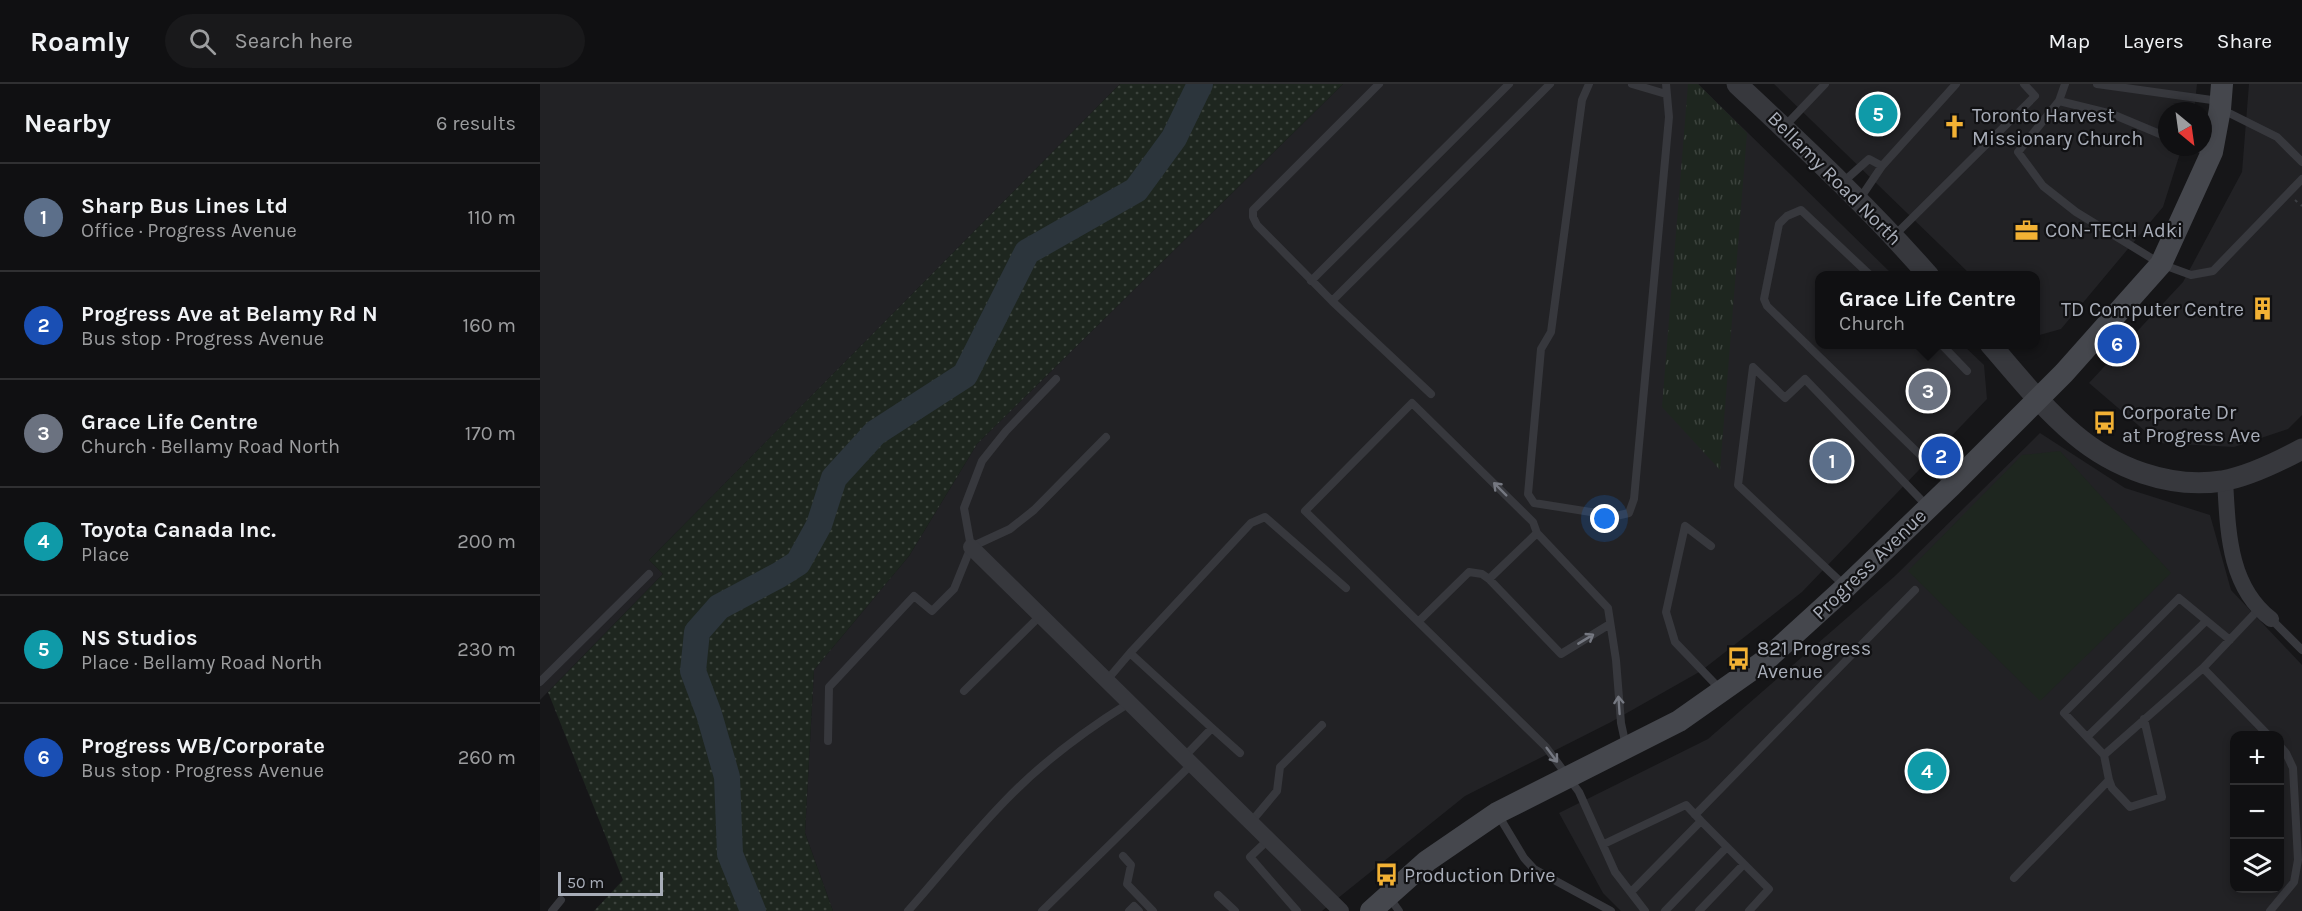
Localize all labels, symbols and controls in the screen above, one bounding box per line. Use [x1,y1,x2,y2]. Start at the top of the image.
search box [165,14,585,68]
text: Roamly [30,25,129,58]
icon: search [186,25,219,58]
text: Search here [234,28,353,54]
text: Map [2048,29,2090,53]
text: Layers [2123,29,2184,53]
text: Share [2217,29,2272,53]
pin: 5 [1858,92,1898,136]
north arrow [2158,102,2212,156]
place label: Toronto Harvest Missionary Church [1972,104,2143,150]
street label: Bellamy Road North [1763,107,1906,250]
text: Nearby [24,108,111,139]
text: 6 results [436,112,516,135]
church icon: Toronto Harvest Missionary Church [1941,113,1967,139]
text: Sharp Bus Lines Ltd [81,193,288,219]
text: 1 [40,206,47,229]
text: 110 m [467,206,516,229]
office icon: CON-TECH Adki [2014,217,2040,243]
text: Office · Progress Avenue [81,219,297,242]
place label: CON-TECH Adki [2045,219,2183,242]
popup [1815,271,2040,349]
text: Grace Life Centre [1839,286,2016,312]
building icon: TD Computer Centre [2249,296,2275,322]
place label: TD Computer Centre [2061,298,2244,321]
text: Progress Ave at Belamy Rd N [81,301,378,327]
text: Church [1839,312,1905,335]
text: 2 [37,314,50,337]
text: 160 m [463,314,516,337]
pin: 6 [2098,322,2136,366]
text: Bus stop · Progress Avenue [81,327,324,350]
pin: 3 [1908,368,1948,414]
place label: Corporate Dr at Progress Ave [2122,401,2260,447]
text: Grace Life Centre [81,409,258,435]
bus stop icon: Corporate Dr at Progress Ave [2091,410,2117,436]
text: 3 [37,422,50,445]
text: 170 m [465,422,516,445]
pin: 2 [1922,434,1960,478]
text: Church · Bellamy Road North [81,435,340,458]
pin: 1 [1812,438,1852,484]
one-way arrow [1492,482,1507,497]
your location [1590,504,1619,533]
street label: Progress Avenue [1808,504,1931,625]
text: Toyota Canada Inc. [81,517,276,543]
text: 4 [38,530,49,553]
text: 200 m [457,530,516,553]
text: Place [81,543,129,566]
text: NS Studios [81,625,198,651]
one-way arrow [1577,632,1594,644]
place label: 821 Progress Avenue [1757,637,1871,683]
text: 5 [38,638,49,661]
text: 230 m [457,638,516,661]
bus stop icon: 821 Progress Avenue [1726,646,1752,672]
text: Place · Bellamy Road North [81,651,322,674]
one-way arrow [1613,696,1624,715]
map controls [2230,731,2284,893]
button: + [2230,731,2284,785]
text: Progress WB/Corporate [81,733,325,759]
text: 6 [37,746,50,769]
text: 260 m [458,746,516,769]
one-way arrow [1546,747,1559,763]
pin: 4 [1908,748,1946,794]
text: Bus stop · Progress Avenue [81,759,324,782]
button: − [2230,785,2284,839]
button: layers [2230,839,2284,893]
bus stop icon: Production Drive [1373,862,1399,888]
place label: Production Drive [1404,864,1555,887]
scale bar [558,869,663,896]
text: 50 m [567,873,604,892]

